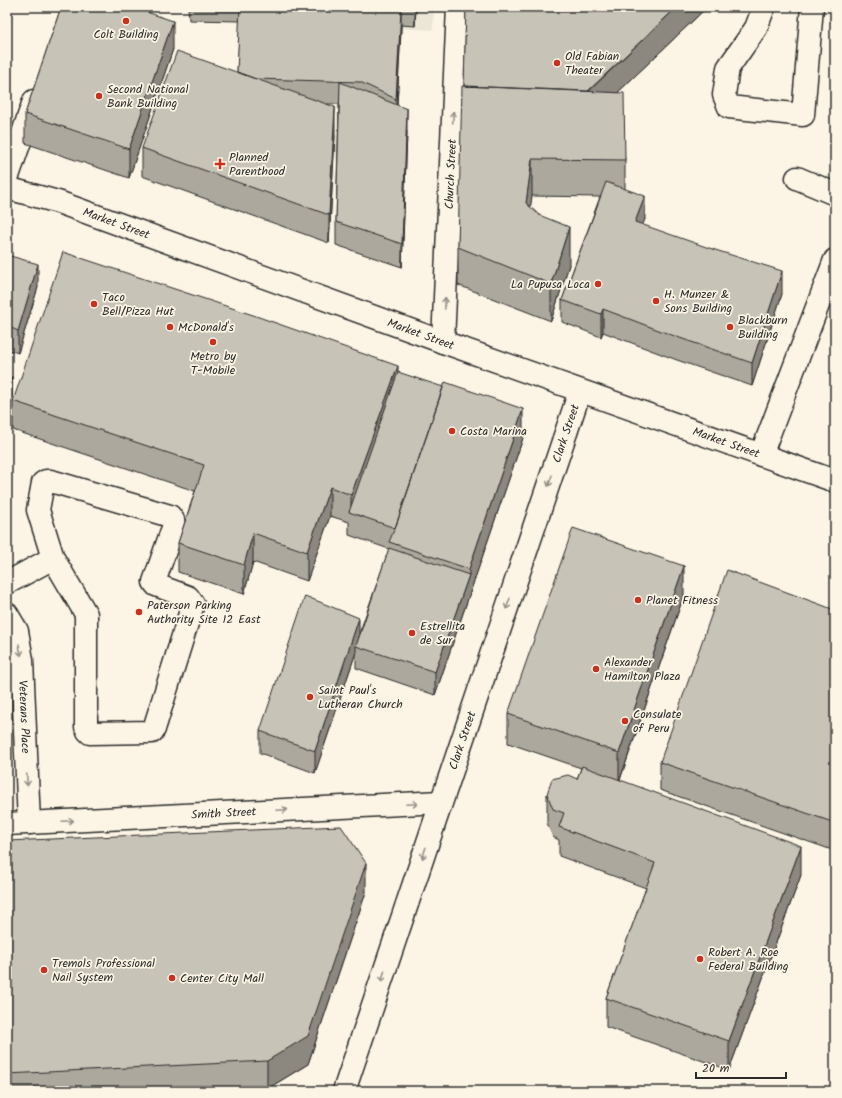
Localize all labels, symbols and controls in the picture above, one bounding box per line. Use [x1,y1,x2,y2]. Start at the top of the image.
marker: Colt Building [121,16,131,26]
place label: Colt Building [93,25,159,44]
place label: Old Fabian Theater [565,47,619,80]
marker: Old Fabian Theater [552,58,562,68]
place label: Second National Bank Building [107,80,188,113]
marker: Second National Bank Building [94,91,104,101]
one-way arrow [449,111,457,124]
street label: Church Street [439,138,462,210]
place label: Planned Parenthood [229,148,286,181]
marker: Planned Parenthood [214,158,226,170]
street label: Market Street [80,202,153,244]
place label: La Pupusa Loca [511,275,590,294]
marker: La Pupusa Loca [593,279,603,289]
place label: H. Munzer & Sons Building [664,285,733,318]
place label: Taco Bell/Pizza Hut [102,288,174,321]
marker: H. Munzer & Sons Building [651,296,661,306]
one-way arrow [441,297,449,310]
marker: Taco Bell/Pizza Hut [89,299,99,309]
place label: Blackburn Building [738,311,788,344]
street label: Market Street [385,313,457,355]
place label: McDonald's [178,318,234,337]
marker: McDonald's [165,322,175,332]
marker: Blackburn Building [725,322,735,332]
marker: Metro by T-Mobile [208,337,218,347]
place label: Metro by T-Mobile [190,347,236,380]
street label: Clark Street [547,401,585,465]
place label: Costa Marina [460,422,527,441]
street label: Market Street [690,422,763,463]
marker: Costa Marina [447,426,457,436]
one-way arrow [546,474,553,487]
place label: Planet Fitness [646,591,718,610]
marker: Planet Fitness [633,595,643,605]
place label: Paterson Parking Authority Site 12 East [147,596,261,629]
one-way arrow [504,597,511,610]
marker: Paterson Parking Authority Site 12 East [134,607,144,617]
place label: Estrellita de Sur [420,617,466,650]
marker: Estrellita de Sur [407,628,417,638]
one-way arrow [17,643,25,656]
place label: Alexander Hamilton Plaza [604,653,681,686]
marker: Alexander Hamilton Plaza [591,664,601,674]
street label: Veterans Place [13,680,36,755]
place label: Saint Paul's Lutheran Church [318,681,403,714]
marker: Saint Paul's Lutheran Church [305,692,315,702]
place label: Consulate of Peru [633,705,682,738]
street label: Clark Street [444,708,481,772]
marker: Consulate of Peru [620,716,630,726]
one-way arrow [24,773,31,786]
one-way arrow [405,800,418,807]
street label: Smith Street [191,802,257,824]
one-way arrow [275,807,288,814]
one-way arrow [61,818,74,825]
one-way arrow [420,846,427,859]
place label: Robert A. Roe Federal Building [708,943,789,976]
place label: Tremols Professional Nail System [52,954,155,987]
marker: Robert A. Roe Federal Building [695,954,705,964]
marker: Tremols Professional Nail System [39,965,49,975]
place label: Center City Mall [180,969,264,988]
one-way arrow [379,969,386,982]
marker: Center City Mall [167,973,177,983]
scale bar [696,1054,786,1080]
text: 20 m [702,1059,730,1078]

